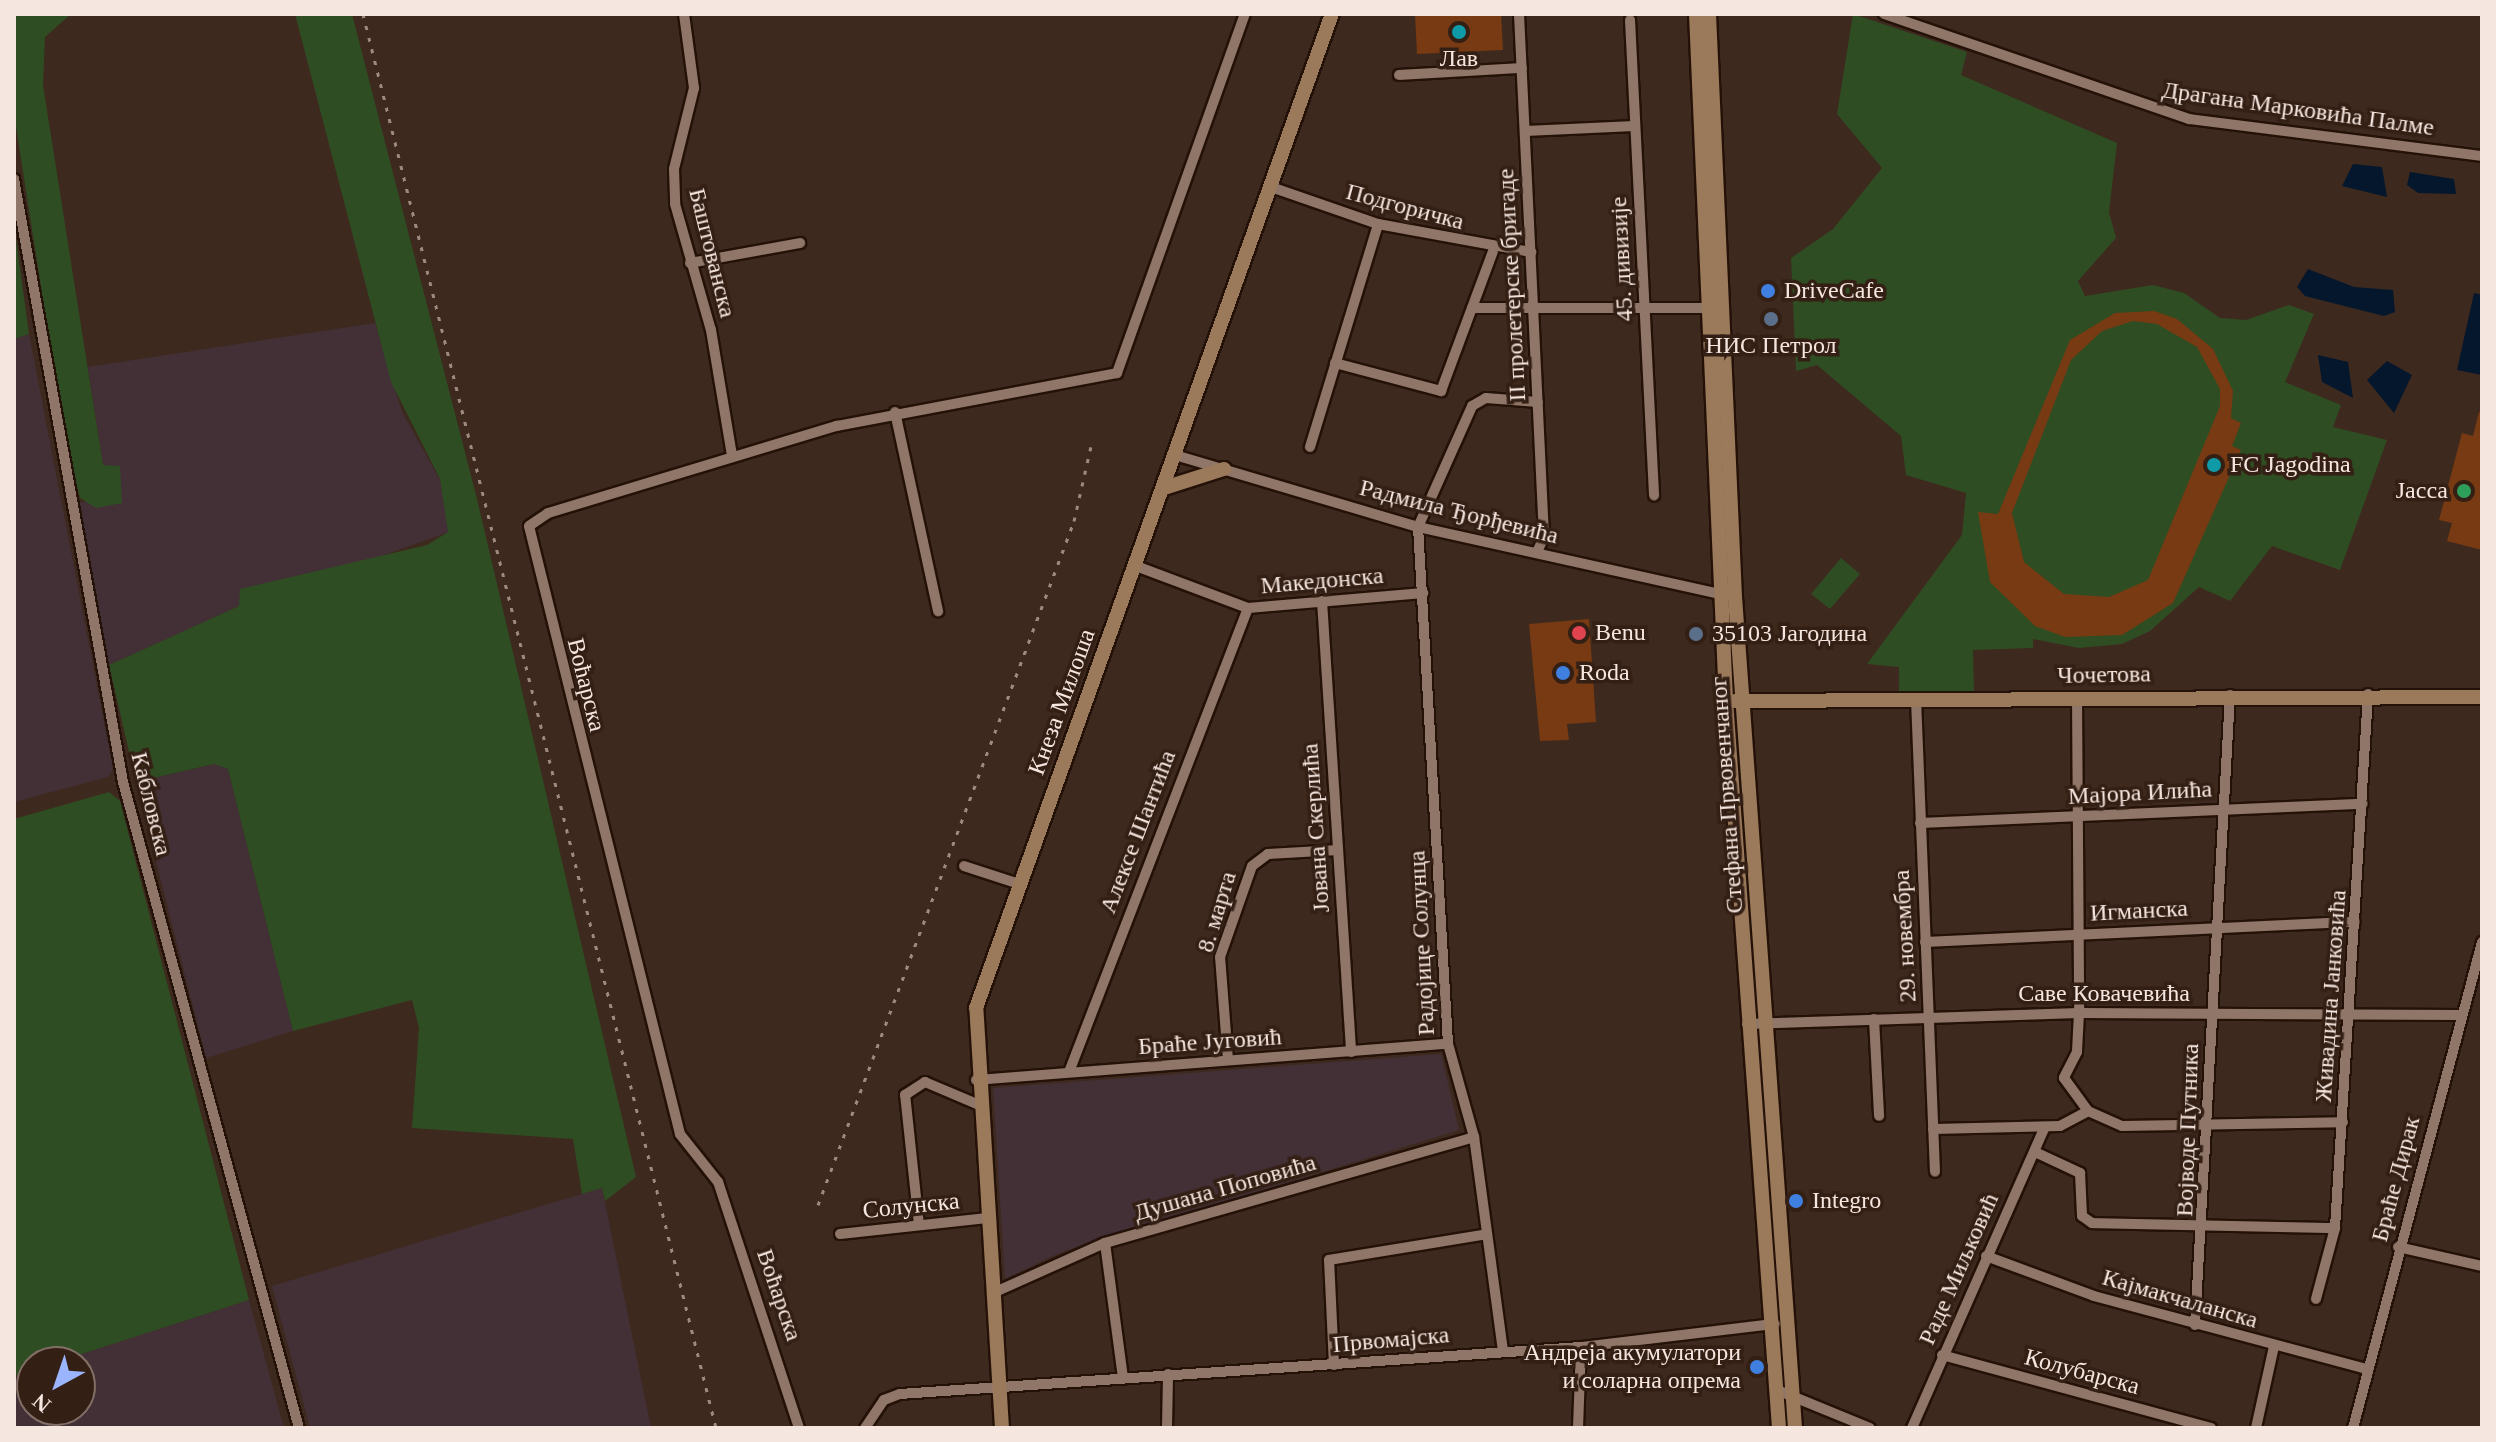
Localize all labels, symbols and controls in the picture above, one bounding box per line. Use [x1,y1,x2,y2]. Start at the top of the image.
marker: Лав [1450,23,1468,41]
place label: Лав [1440,45,1478,73]
street label: Драгана Марковића Палме [2160,76,2436,142]
street label: II пролетерске бригаде [1492,168,1532,402]
street label: Подгоричка [1343,177,1467,237]
street label: Баштованска [682,185,742,321]
street label: 45. дивизије [1604,196,1640,322]
place label: DriveCafe [1784,277,1884,305]
marker: DriveCafe [1759,282,1777,300]
marker: НИС Петрол [1762,310,1780,328]
place label: НИС Петрол [1705,332,1837,360]
place label: FC Jagodina [2230,451,2351,479]
marker: FC Jagodina [2205,456,2223,474]
street label: Радмила Ђорђевића [1357,473,1561,551]
place label: Јасса [2396,477,2448,505]
marker: Јасса [2455,482,2473,500]
street label: Македонска [1259,561,1385,601]
place label: Benu [1595,619,1646,647]
place label: 35103 Јагодина [1712,620,1867,648]
marker: Benu [1570,624,1588,642]
street label: Кнеза Милоша [1022,625,1102,779]
marker: 35103 Јагодина [1687,625,1705,643]
street label: Воћарска [561,635,611,735]
place label: Roda [1579,659,1630,687]
street label: Чочетова [2057,660,2151,690]
marker: Roda [1554,664,1572,682]
street label: Стефана Првовенчаног [1704,676,1750,914]
street label: Јована Скерлића [1296,743,1336,913]
street label: Алексе Шантића [1094,746,1182,918]
street label: Кабловска [124,749,178,859]
street label: Мајора Илића [2067,775,2213,811]
street label: Радојице Солунца [1403,850,1441,1036]
street label: 8. марта [1191,868,1243,956]
street label: 29. новембра [1887,869,1923,1003]
street label: Живадина Јанковића [2309,889,2353,1103]
street label: Игманска [2089,894,2189,928]
street label: Саве Ковачевића [2018,980,2190,1008]
street label: Браће Југовић [1137,1023,1283,1061]
street label: Војводе Путника [2171,1043,2205,1217]
street label: Браће Дирак [2365,1113,2427,1245]
street label: Душана Поповића [1131,1148,1319,1228]
street label: Солунска [861,1187,961,1225]
place label: Integro [1812,1187,1881,1215]
street label: Раде Миљковић [1913,1189,2005,1349]
marker: Integro [1787,1192,1805,1210]
street label: Воћарска [750,1245,808,1345]
street label: Кајмакчаланска [2099,1263,2261,1335]
street label: Првомајска [1331,1321,1451,1359]
place label: Андреја акумулатори и соларна опрема [1524,1339,1741,1395]
street label: Колубарска [2021,1343,2143,1401]
north arrow [16,1346,96,1426]
marker: Андреја акумулатори и соларна опрема [1748,1358,1766,1376]
text: N [27,1389,56,1418]

